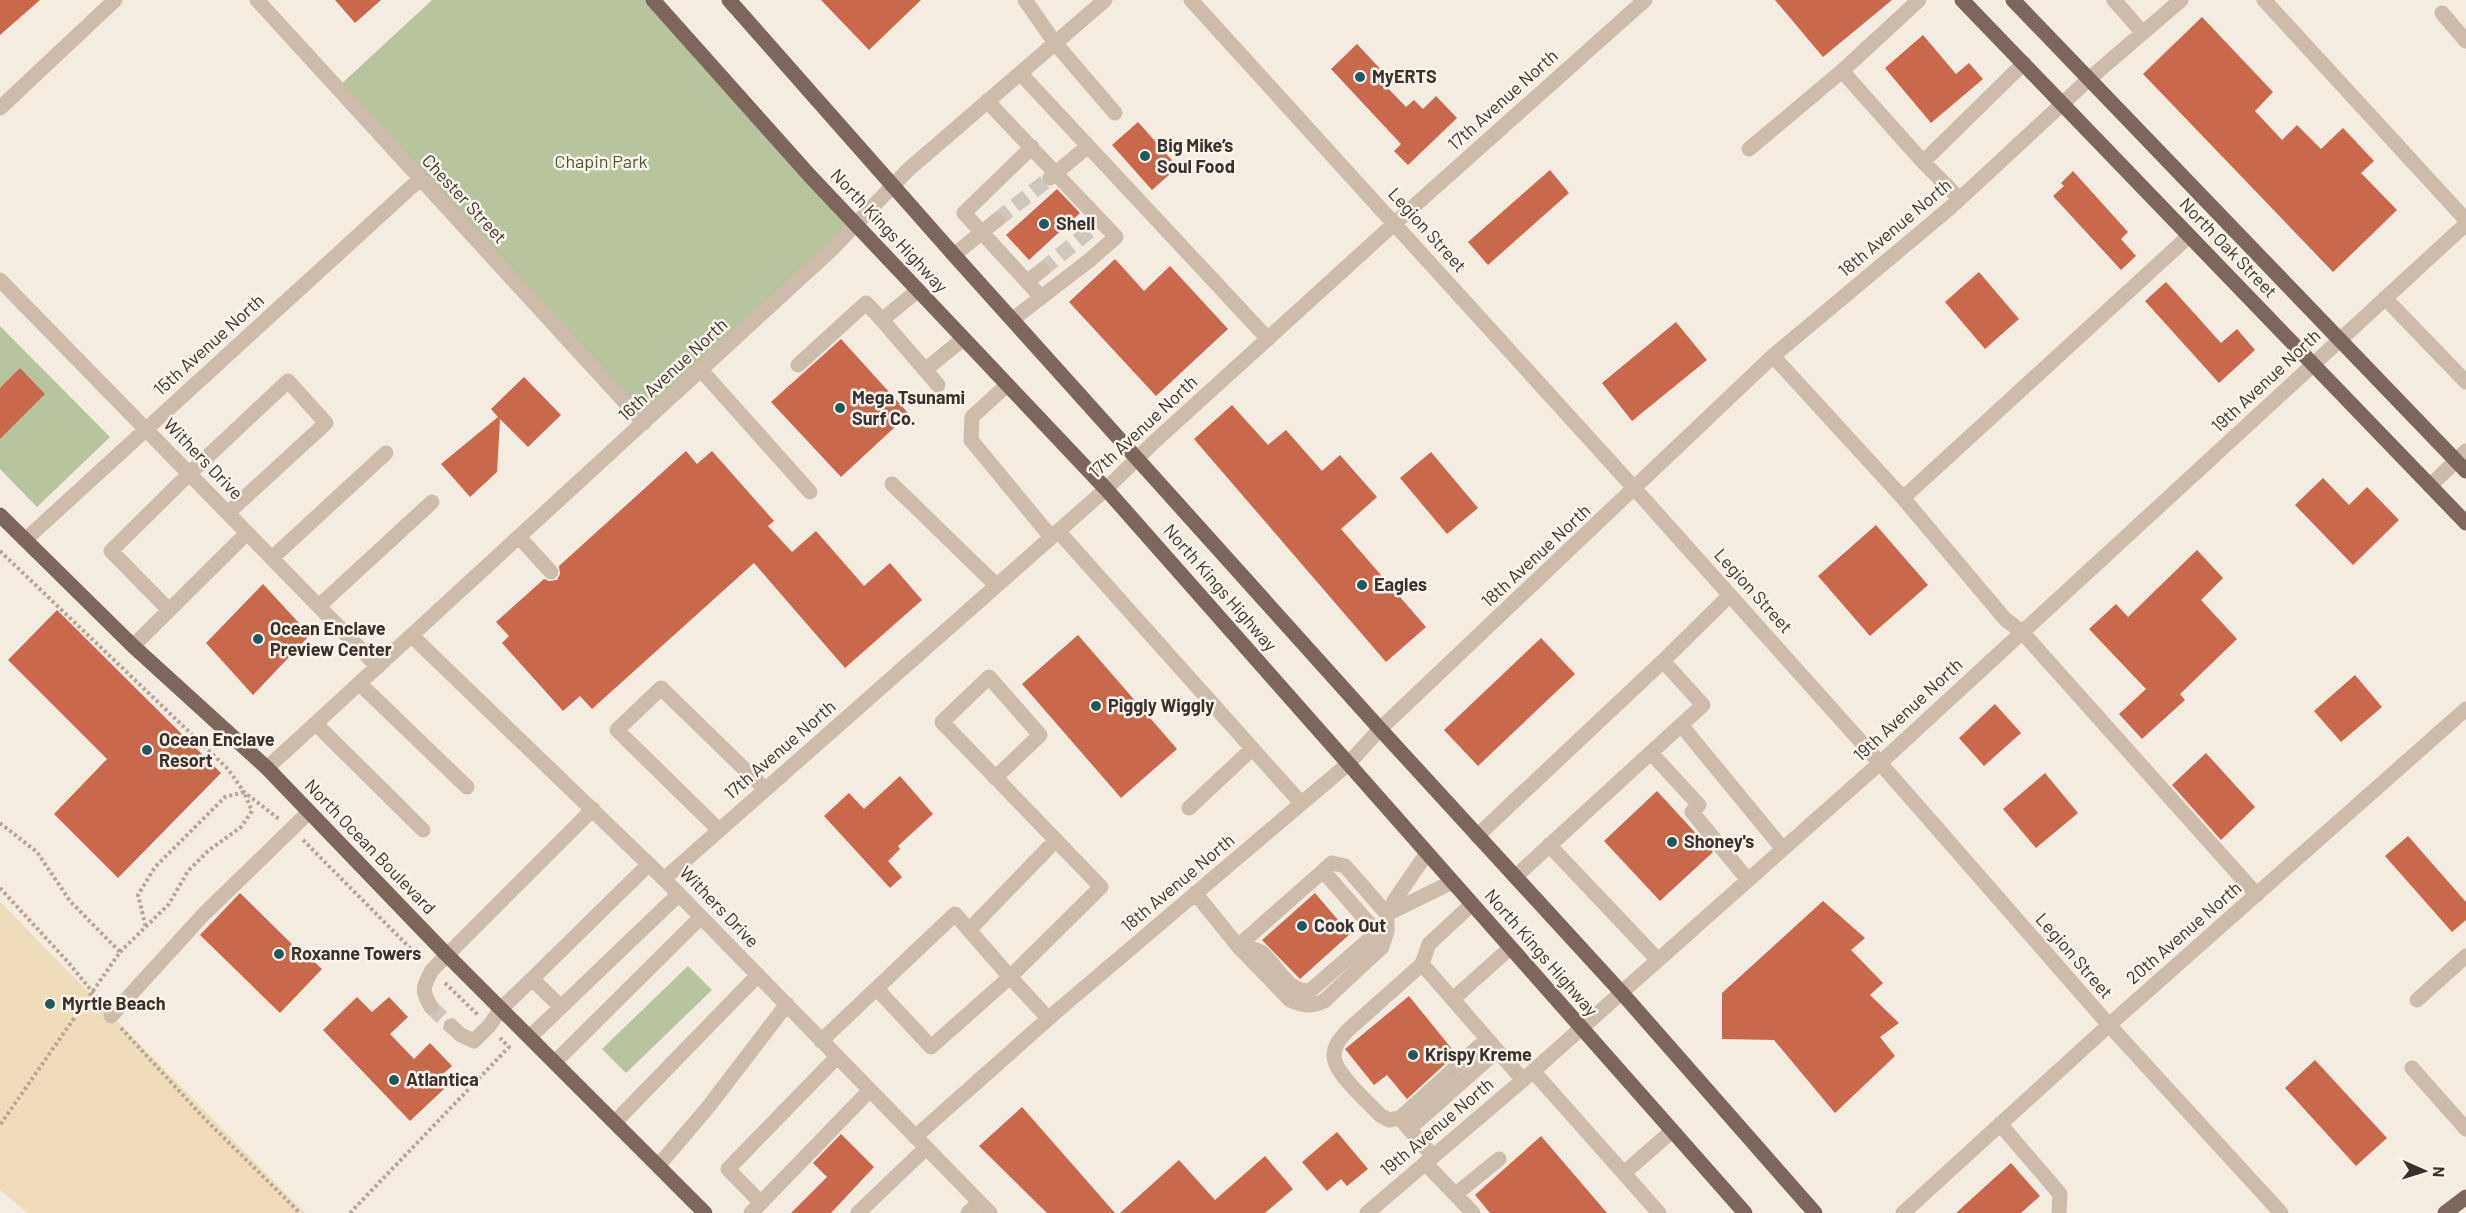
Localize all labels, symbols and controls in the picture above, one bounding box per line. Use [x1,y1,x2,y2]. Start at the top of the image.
street label: 17th Avenue North [1443,44,1562,154]
place label: MyERTS [1372,65,1437,87]
marker: MyERTS [1353,70,1367,84]
place label: Big Mike’s Soul Food [1157,134,1235,177]
street label: Chester Street [418,149,512,247]
marker: Big Mike’s Soul Food [1138,149,1152,163]
park label: Chapin Park [554,150,648,172]
street label: North Kings Highway [827,164,953,297]
street label: 18th Avenue North [1833,173,1956,281]
street label: Legion Street [1384,182,1471,276]
street label: North Oak Street [2175,193,2282,302]
place label: Shell [1056,212,1095,234]
marker: Shell [1037,217,1051,231]
street label: 15th Avenue North [148,289,268,400]
street label: 16th Avenue North [613,313,731,425]
street label: 19th Avenue North [2206,324,2325,437]
street label: 17th Avenue North [1083,370,1201,482]
place label: Mega Tsunami Surf Co. [852,386,965,429]
marker: Mega Tsunami Surf Co. [833,401,847,415]
street label: Withers Drive [159,413,248,504]
street label: 18th Avenue North [1476,499,1595,612]
street label: North Kings Highway [1160,519,1282,655]
street label: Legion Street [1710,543,1797,637]
place label: Eagles [1374,573,1427,595]
marker: Eagles [1355,578,1369,592]
place label: Ocean Enclave Preview Center [270,617,392,660]
marker: Ocean Enclave Preview Center [251,632,265,646]
street label: 19th Avenue North [1848,653,1967,766]
place label: Piggly Wiggly [1108,694,1214,716]
street label: 17th Avenue North [719,695,840,804]
marker: Piggly Wiggly [1089,699,1103,713]
place label: Ocean Enclave Resort [159,728,275,771]
marker: Ocean Enclave Resort [140,743,154,757]
street label: North Ocean Boulevard [301,774,441,918]
street label: 18th Avenue North [1116,828,1239,936]
place label: Shoney's [1684,830,1754,852]
marker: Shoney's [1665,835,1679,849]
street label: Withers Drive [675,861,764,952]
street label: 20th Avenue North [2121,876,2245,988]
street label: North Kings Highway [1481,884,1603,1020]
street label: Legion Street [2032,908,2118,1003]
place label: Cook Out [1314,914,1386,936]
marker: Cook Out [1295,919,1309,933]
place label: Roxanne Towers [291,942,421,964]
marker: Roxanne Towers [272,947,286,961]
place label: Myrtle Beach [62,992,166,1014]
marker: Myrtle Beach [43,997,57,1011]
place label: Krispy Kreme [1425,1043,1532,1065]
marker: Krispy Kreme [1406,1048,1420,1062]
place label: Atlantica [406,1068,479,1090]
street label: 19th Avenue North [1375,1072,1498,1180]
marker: Atlantica [387,1073,401,1087]
north arrow [2394,1141,2454,1201]
text: N [2430,1166,2449,1178]

